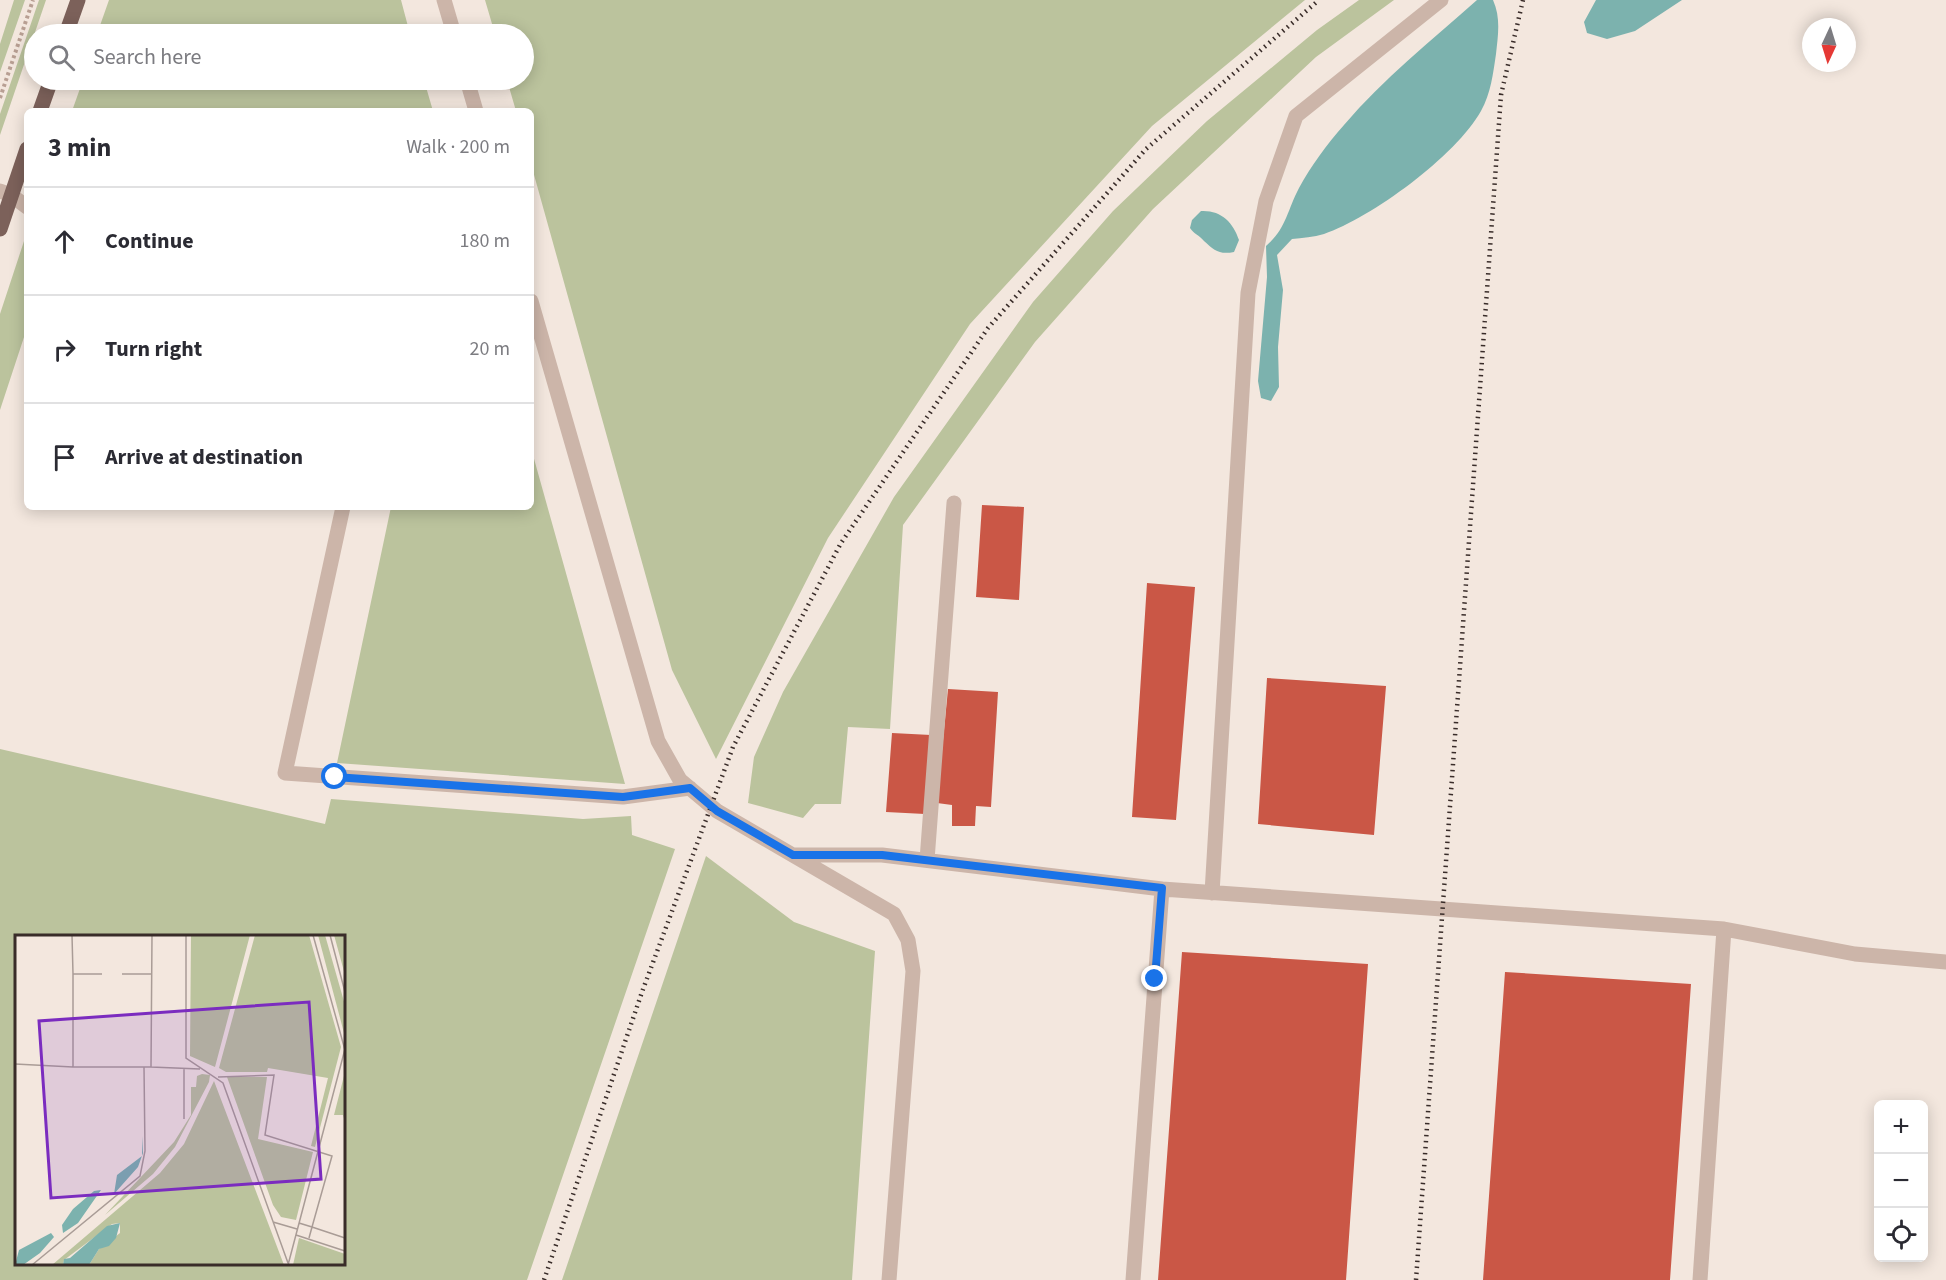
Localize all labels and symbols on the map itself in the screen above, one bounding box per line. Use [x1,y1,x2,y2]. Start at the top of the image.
north arrow [1802,18,1856,72]
route start [321,763,347,789]
inset map [15,935,345,1265]
route end [1141,965,1167,991]

